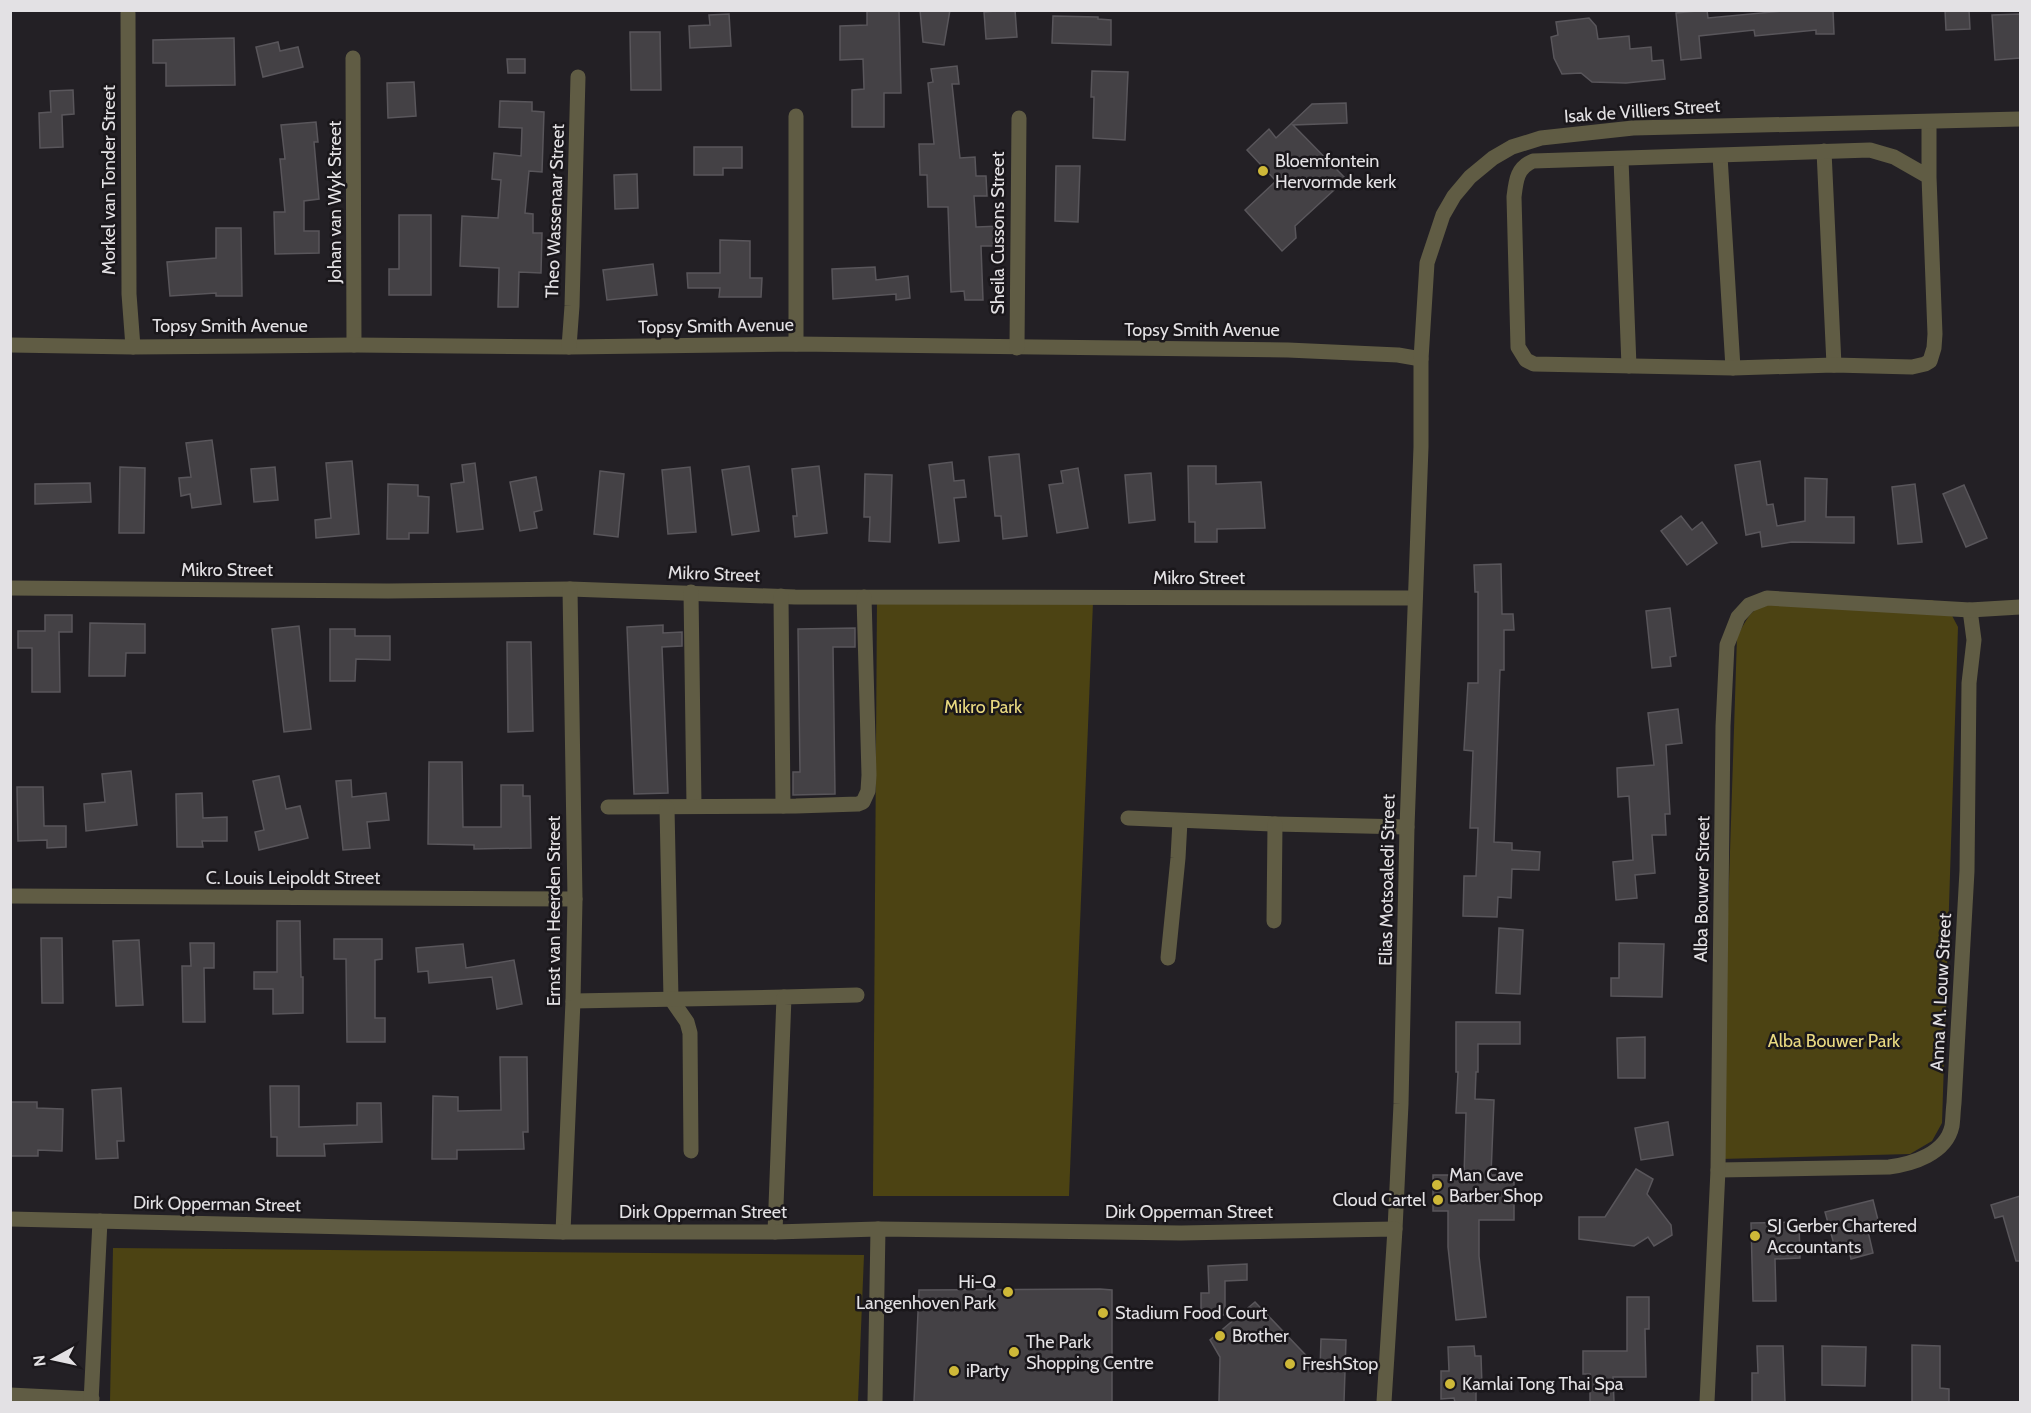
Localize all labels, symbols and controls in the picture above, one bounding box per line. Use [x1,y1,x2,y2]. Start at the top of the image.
street label: Morkel van Tonder Street [98,85,120,275]
street label: Isak de Villiers Street [1563,95,1721,127]
street label: Johan van Wyk Street [324,121,346,284]
street label: Theo Wassenaar Street [541,123,569,299]
place label: Bloemfontein Hervormde kerk [1275,150,1397,193]
street label: Sheila Cussons Street [987,151,1009,315]
marker: Bloemfontein Hervormde kerk [1256,164,1270,178]
street label: Topsy Smith Avenue [638,314,794,338]
street label: Topsy Smith Avenue [152,315,308,337]
street label: Topsy Smith Avenue [1124,319,1280,341]
street label: Mikro Street [181,559,273,581]
street label: Mikro Street [668,561,760,587]
street label: Mikro Street [1153,567,1245,589]
park label: Mikro Park [944,696,1023,718]
street label: Elias Motsoaledi Street [1375,794,1399,966]
street label: Ernst van Heerden Street [543,816,565,1006]
street label: Alba Bouwer Street [1690,816,1714,962]
street label: C. Louis Leipoldt Street [206,867,380,889]
street label: Anna M. Louw Street [1926,913,1956,1071]
park label: Alba Bouwer Park [1768,1030,1901,1052]
place label: Man Cave Barber Shop [1449,1164,1543,1207]
marker: Man Cave Barber Shop [1430,1178,1444,1192]
place label: Cloud Cartel [1333,1189,1427,1211]
street label: Dirk Opperman Street [133,1192,301,1216]
marker: Cloud Cartel [1431,1193,1445,1207]
street label: Dirk Opperman Street [619,1201,787,1223]
street label: Dirk Opperman Street [1105,1201,1273,1223]
place label: SJ Gerber Chartered Accountants [1767,1215,1917,1258]
marker: SJ Gerber Chartered Accountants [1748,1229,1762,1243]
place label: Hi-Q Langenhoven Park [856,1271,997,1314]
marker: Hi-Q Langenhoven Park [1001,1285,1015,1299]
place label: Stadium Food Court [1115,1302,1267,1324]
marker: Stadium Food Court [1096,1306,1110,1320]
place label: Brother [1232,1325,1289,1347]
north arrow [24,1329,84,1389]
marker: Brother [1213,1329,1227,1343]
place label: The Park Shopping Centre [1026,1331,1154,1374]
marker: The Park Shopping Centre [1007,1345,1021,1359]
place label: FreshStop [1302,1353,1378,1375]
text: N [29,1354,50,1368]
marker: FreshStop [1283,1357,1297,1371]
place label: iParty [966,1360,1009,1382]
marker: iParty [947,1364,961,1378]
place label: Kamlai Tong Thai Spa [1462,1373,1624,1395]
marker: Kamlai Tong Thai Spa [1443,1377,1457,1391]

